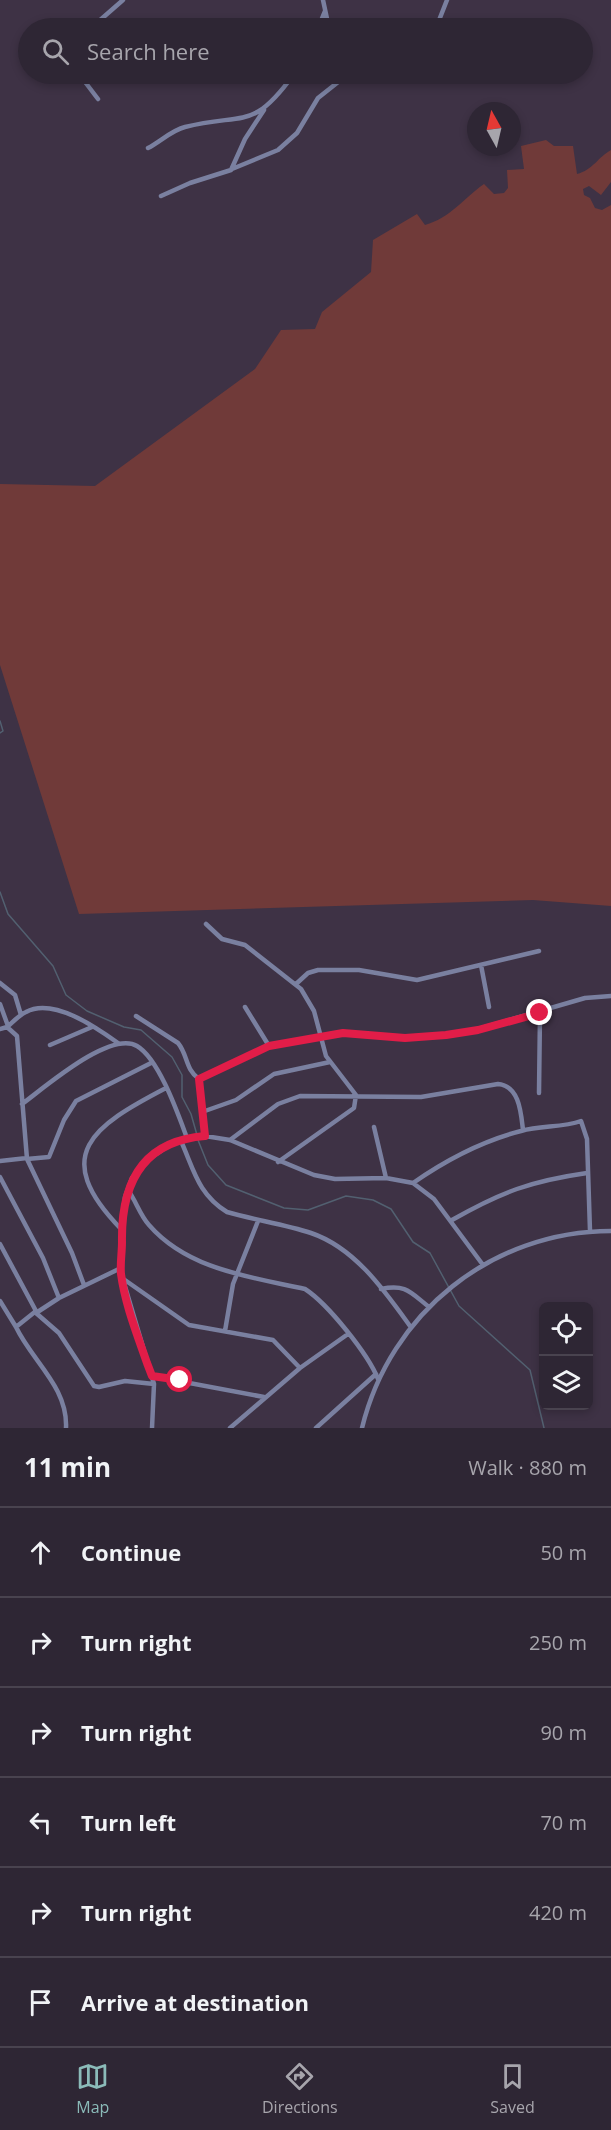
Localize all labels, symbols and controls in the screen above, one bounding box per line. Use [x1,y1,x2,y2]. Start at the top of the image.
search box [18,18,593,84]
icon: search [39,35,72,68]
text: Search here [87,36,210,66]
north arrow [467,102,521,156]
route end [526,999,552,1025]
map controls [539,1302,593,1410]
button: locate [539,1302,593,1356]
button: layers [539,1356,593,1410]
route start [166,1366,192,1392]
text: 11 min [24,1449,111,1485]
text: Walk · 880 m [468,1454,587,1481]
icon: ahead [24,1536,57,1569]
text: Continue [81,1537,181,1567]
text: 50 m [540,1539,587,1566]
icon: right [24,1626,57,1659]
text: Turn right [81,1627,192,1657]
text: 250 m [529,1629,587,1656]
icon: right [24,1716,57,1749]
text: Turn right [81,1717,192,1747]
text: 90 m [540,1719,587,1746]
icon: left [24,1806,57,1839]
text: Turn left [81,1807,176,1837]
text: 70 m [540,1809,587,1836]
icon: right [24,1896,57,1929]
text: Turn right [81,1897,192,1927]
text: 420 m [529,1899,587,1926]
icon: arrive [24,1986,57,2019]
text: Arrive at destination [81,1987,309,2017]
tab: Map [76,2060,109,2118]
tab: Directions [262,2060,338,2118]
tab: Saved [490,2060,535,2118]

